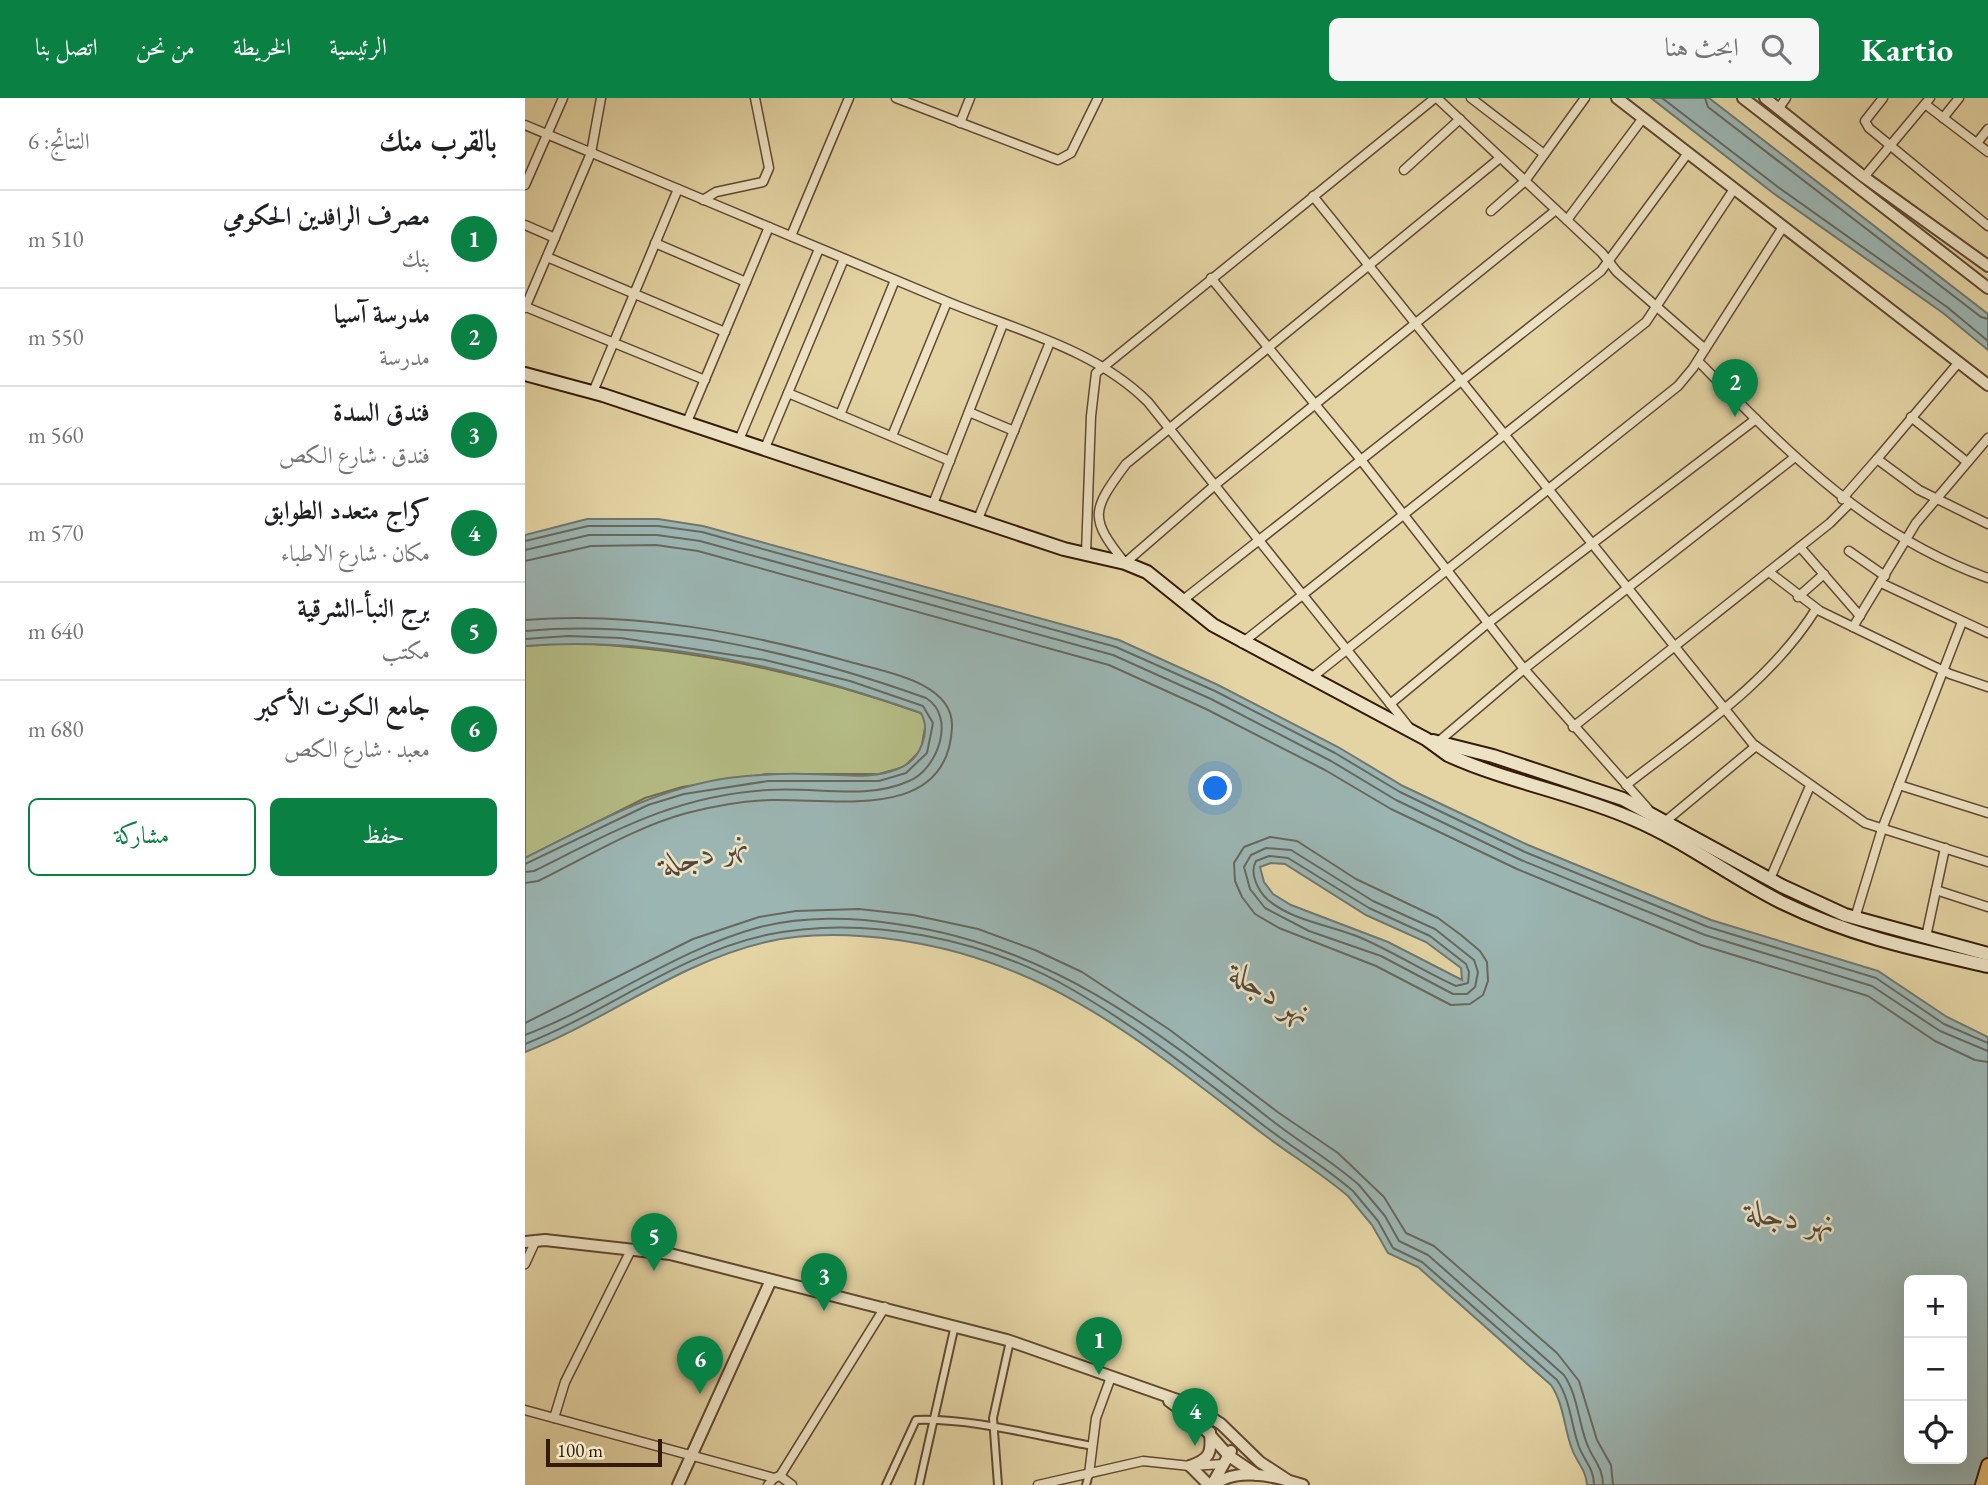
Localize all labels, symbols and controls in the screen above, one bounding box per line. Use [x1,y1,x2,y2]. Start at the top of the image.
search box [1329,18,1819,81]
text: Kartio [1861,28,1953,71]
text: ابحث هنا [1664,30,1739,64]
icon: search [1757,30,1795,68]
text: اتصل بنا [35,31,98,62]
text: من نحن [136,31,195,62]
text: الخريطة [233,31,291,62]
text: الرئيسية [329,31,387,62]
text: بالقرب منك [379,121,497,160]
text: النتائج: 6 [28,126,90,156]
text: مصرف الرافدين الحكومي [223,199,430,233]
text: 510 m [28,224,84,254]
text: 1 [468,224,480,254]
text: بنك [402,244,430,274]
text: مدرسة آسيا [334,297,430,331]
text: 550 m [28,322,84,352]
text: 2 [468,322,480,352]
text: مدرسة [379,342,430,372]
pin: 2 [1712,359,1758,417]
text: فندق السدة [333,395,430,429]
text: 560 m [28,420,84,450]
text: 3 [468,420,480,450]
text: فندق · شارع الكص [279,440,430,470]
text: كراج متعدد الطوابق [263,493,430,527]
text: 570 m [28,518,84,548]
text: 4 [468,518,480,548]
text: مكان · شارع الاطباء [281,538,430,568]
text: برج النبأ-الشرقية [297,591,430,625]
text: 640 m [28,616,84,646]
text: 5 [468,616,480,646]
text: مكتب [382,636,430,666]
text: جامع الكوت الأكبر [256,689,430,723]
text: 680 m [28,714,84,744]
text: 6 [468,714,480,744]
text: معبد · شارع الكص [284,734,430,764]
your location [1198,771,1232,805]
button: مشاركة [28,798,256,876]
button: حفظ [270,798,497,876]
water label: نهر دجلة [651,819,753,887]
water label: نهر دجلة [1219,949,1321,1034]
water label: نهر دجلة [1740,1188,1838,1244]
pin: 5 [631,1213,677,1271]
pin: 3 [801,1253,847,1311]
map controls [1904,1275,1967,1464]
button: + [1904,1275,1967,1338]
pin: 1 [1076,1317,1122,1375]
pin: 6 [677,1336,723,1394]
button: − [1904,1338,1967,1401]
pin: 4 [1172,1388,1218,1446]
button: locate [1904,1401,1967,1464]
scale bar [546,1436,661,1468]
text: 100 m [557,1438,603,1463]

